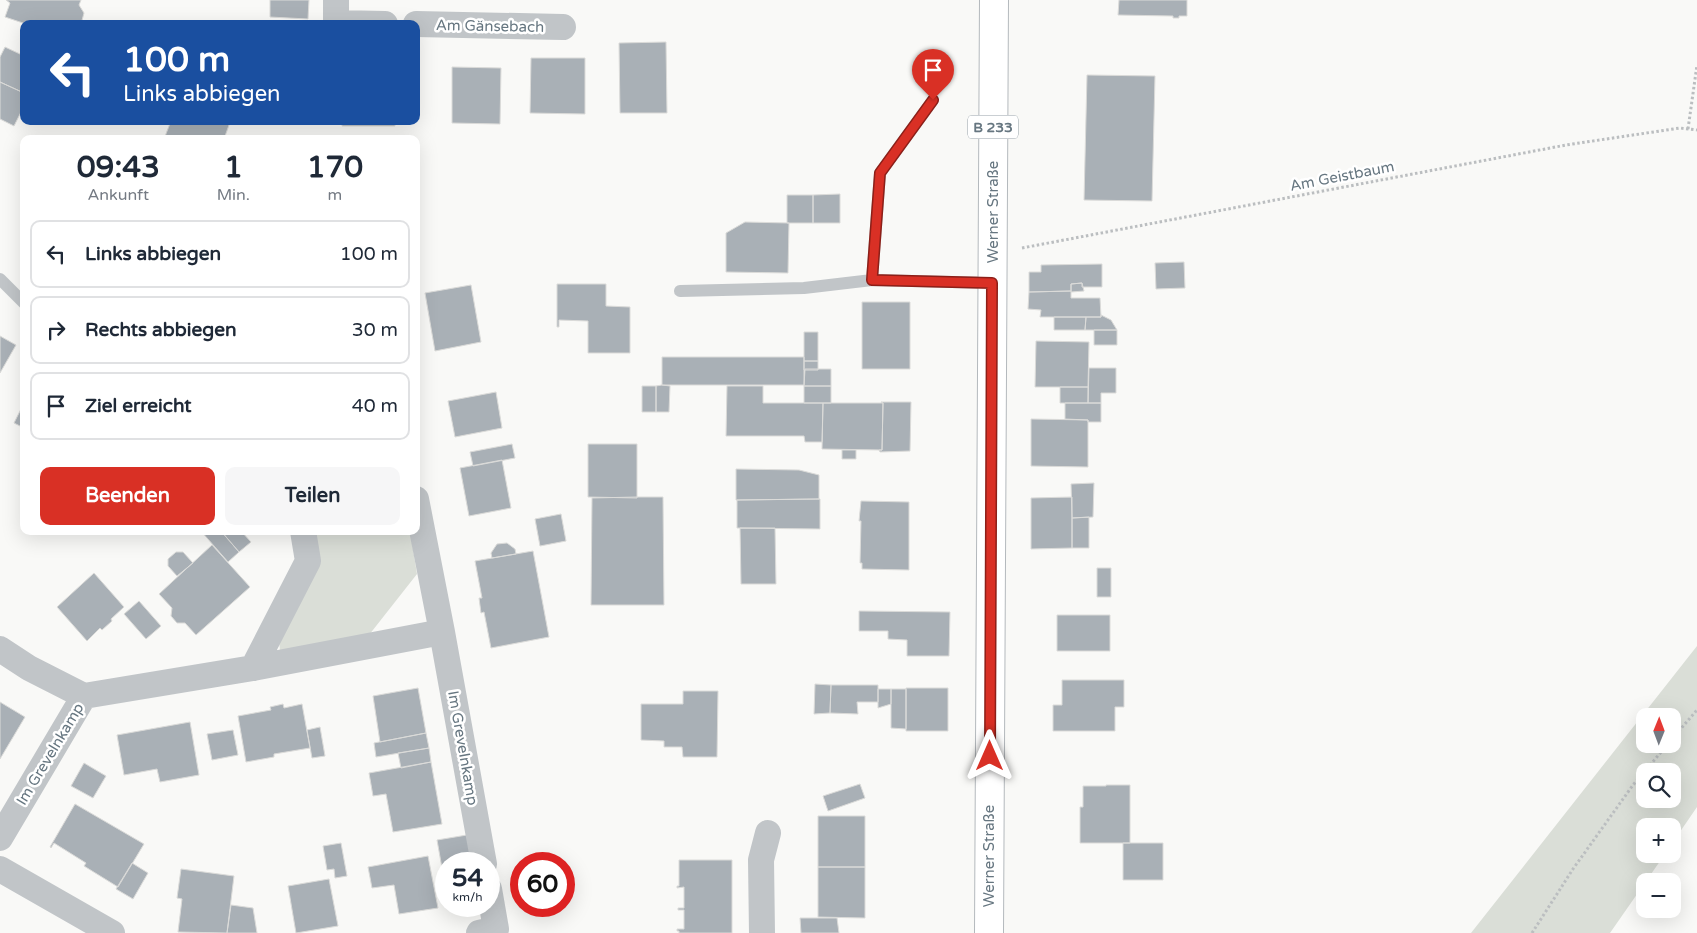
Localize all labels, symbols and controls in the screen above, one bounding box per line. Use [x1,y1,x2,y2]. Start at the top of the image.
street label: Am Gänsebach [436,16,544,36]
text: 100 m [123,39,230,81]
icon: left [40,40,105,105]
pin [912,49,954,100]
icon: arrive [919,56,947,84]
text: Links abbiegen [123,81,281,107]
road number: B 233 [968,115,1018,138]
text: 09:43 [77,149,160,186]
text: 1 [224,149,243,186]
text: 170 [307,149,363,186]
street label: Am Geistbaum [1288,157,1396,195]
street label: Werner Straße [984,161,1002,263]
text: Ankunft [88,185,149,205]
text: Min. [217,185,250,205]
text: m [328,185,342,205]
icon: left [42,240,70,268]
text: Links abbiegen [85,243,221,265]
text: 100 m [340,243,398,265]
icon: right [42,316,70,344]
text: Rechts abbiegen [85,319,237,341]
text: 30 m [352,319,398,341]
icon: arrive [42,392,70,420]
text: Ziel erreicht [85,395,192,417]
text: 40 m [352,395,398,417]
button: Beenden [40,467,215,525]
button: Teilen [225,467,400,525]
street label: Im Grevelnkamp [444,689,482,807]
street label: Im Grevelnkamp [12,700,88,808]
north arrow [1636,708,1681,752]
map controls [1636,708,1681,918]
position arrow [963,729,1015,781]
button: search [1636,763,1681,808]
street label: Werner Straße [980,805,998,907]
button: + [1636,818,1681,863]
speed limit sign: 60 [510,852,575,917]
text: 54 [452,863,483,893]
button: − [1636,873,1681,918]
text: km/h [452,890,483,904]

